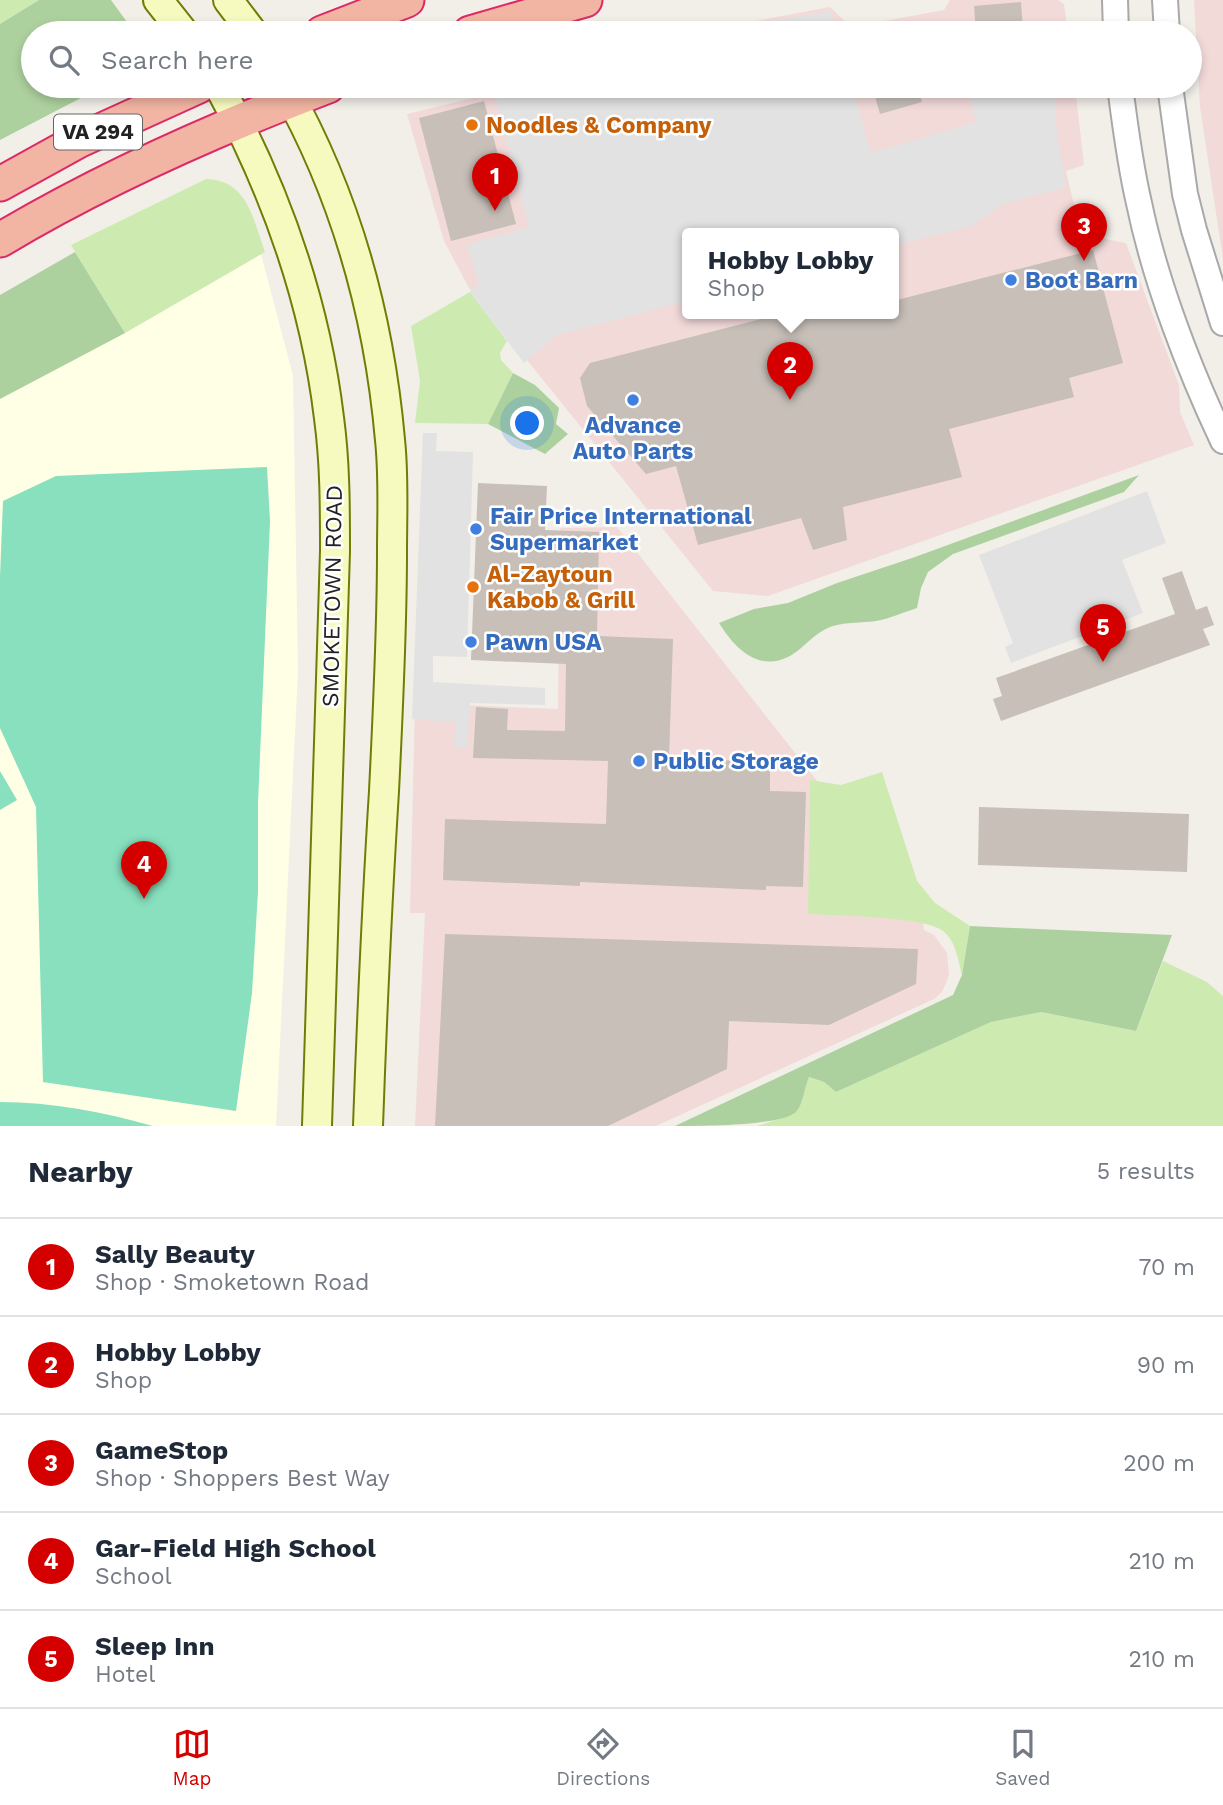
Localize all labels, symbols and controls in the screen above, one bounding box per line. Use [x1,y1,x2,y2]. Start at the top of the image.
search box [21,21,1202,98]
icon: search [45,41,83,79]
text: Search here [101,45,253,75]
place label: Noodles & Company [486,112,712,139]
road number: VA 294 [54,114,142,150]
marker: Noodles & Company [464,117,480,133]
pin: 1 [472,153,518,211]
pin: 3 [1061,203,1107,261]
popup [682,228,899,319]
text: Hobby Lobby [708,245,873,275]
place label: Boot Barn [1025,267,1138,294]
marker: Boot Barn [1003,272,1019,288]
text: Shop [708,275,765,302]
pin: 2 [767,342,813,400]
marker: Advance Auto Parts [625,392,641,408]
your location [510,406,544,440]
place label: Advance Auto Parts [573,412,693,465]
street label: SMOKETOWN ROAD [317,485,348,707]
place label: Fair Price International Supermarket [490,503,752,556]
marker: Fair Price International Supermarket [468,521,484,537]
place label: Al-Zaytoun Kabob & Grill [487,561,635,614]
marker: Al-Zaytoun Kabob & Grill [465,579,481,595]
pin: 5 [1080,604,1126,662]
place label: Pawn USA [485,629,602,656]
marker: Pawn USA [463,634,479,650]
place label: Public Storage [653,748,819,775]
marker: Public Storage [631,753,647,769]
pin: 4 [121,841,167,899]
text: Nearby [28,1154,133,1189]
text: 5 results [1097,1158,1195,1185]
text: Sally Beauty [95,1239,255,1269]
text: 1 [46,1254,56,1281]
text: 70 m [1138,1254,1195,1281]
text: Shop · Smoketown Road [95,1269,370,1296]
text: Hobby Lobby [95,1337,261,1367]
text: 2 [44,1352,58,1379]
text: 90 m [1137,1352,1195,1379]
text: Shop [95,1367,152,1394]
text: GameStop [95,1435,228,1465]
text: 3 [44,1450,58,1477]
text: 200 m [1123,1450,1195,1477]
text: Shop · Shoppers Best Way [95,1465,390,1492]
text: Gar-Field High School [95,1533,376,1563]
text: 4 [44,1548,58,1575]
text: 210 m [1129,1548,1195,1575]
text: School [95,1563,172,1590]
text: Sleep Inn [95,1631,215,1661]
text: 5 [44,1646,58,1673]
text: 210 m [1129,1646,1195,1673]
text: Hotel [95,1661,155,1688]
tab: Map [173,1725,211,1790]
tab: Directions [556,1725,650,1790]
tab: Saved [995,1725,1050,1790]

